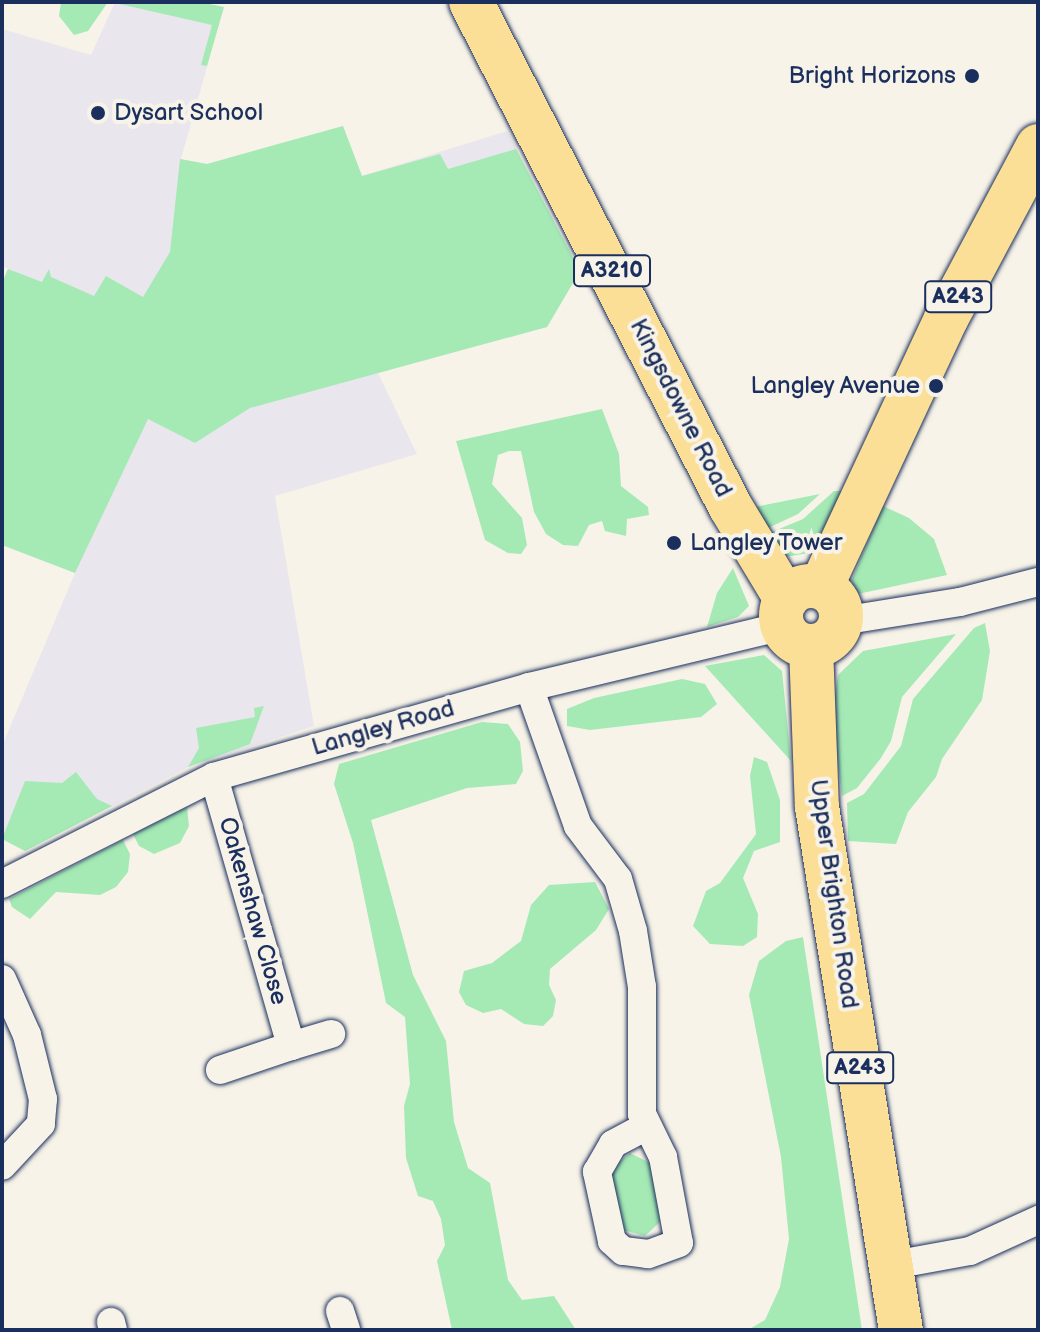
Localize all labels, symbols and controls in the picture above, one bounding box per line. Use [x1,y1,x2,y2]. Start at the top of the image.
place label: Bright Horizons [789,62,956,90]
marker: Bright Horizons [963,67,981,85]
place label: Dysart School [114,99,264,127]
marker: Dysart School [89,104,107,122]
road number: A3210 [572,253,652,289]
road number: A243 [924,279,992,315]
street label: Kingsdowne Road [624,314,738,502]
place label: Langley Avenue [749,372,920,400]
marker: Langley Avenue [927,377,945,395]
place label: Langley Tower [690,529,845,557]
marker: Langley Tower [665,534,683,552]
street label: Langley Road [308,694,458,762]
street label: Upper Brighton Road [804,778,864,1010]
street label: Oakenshaw Close [212,814,294,1008]
road number: A243 [826,1050,894,1086]

